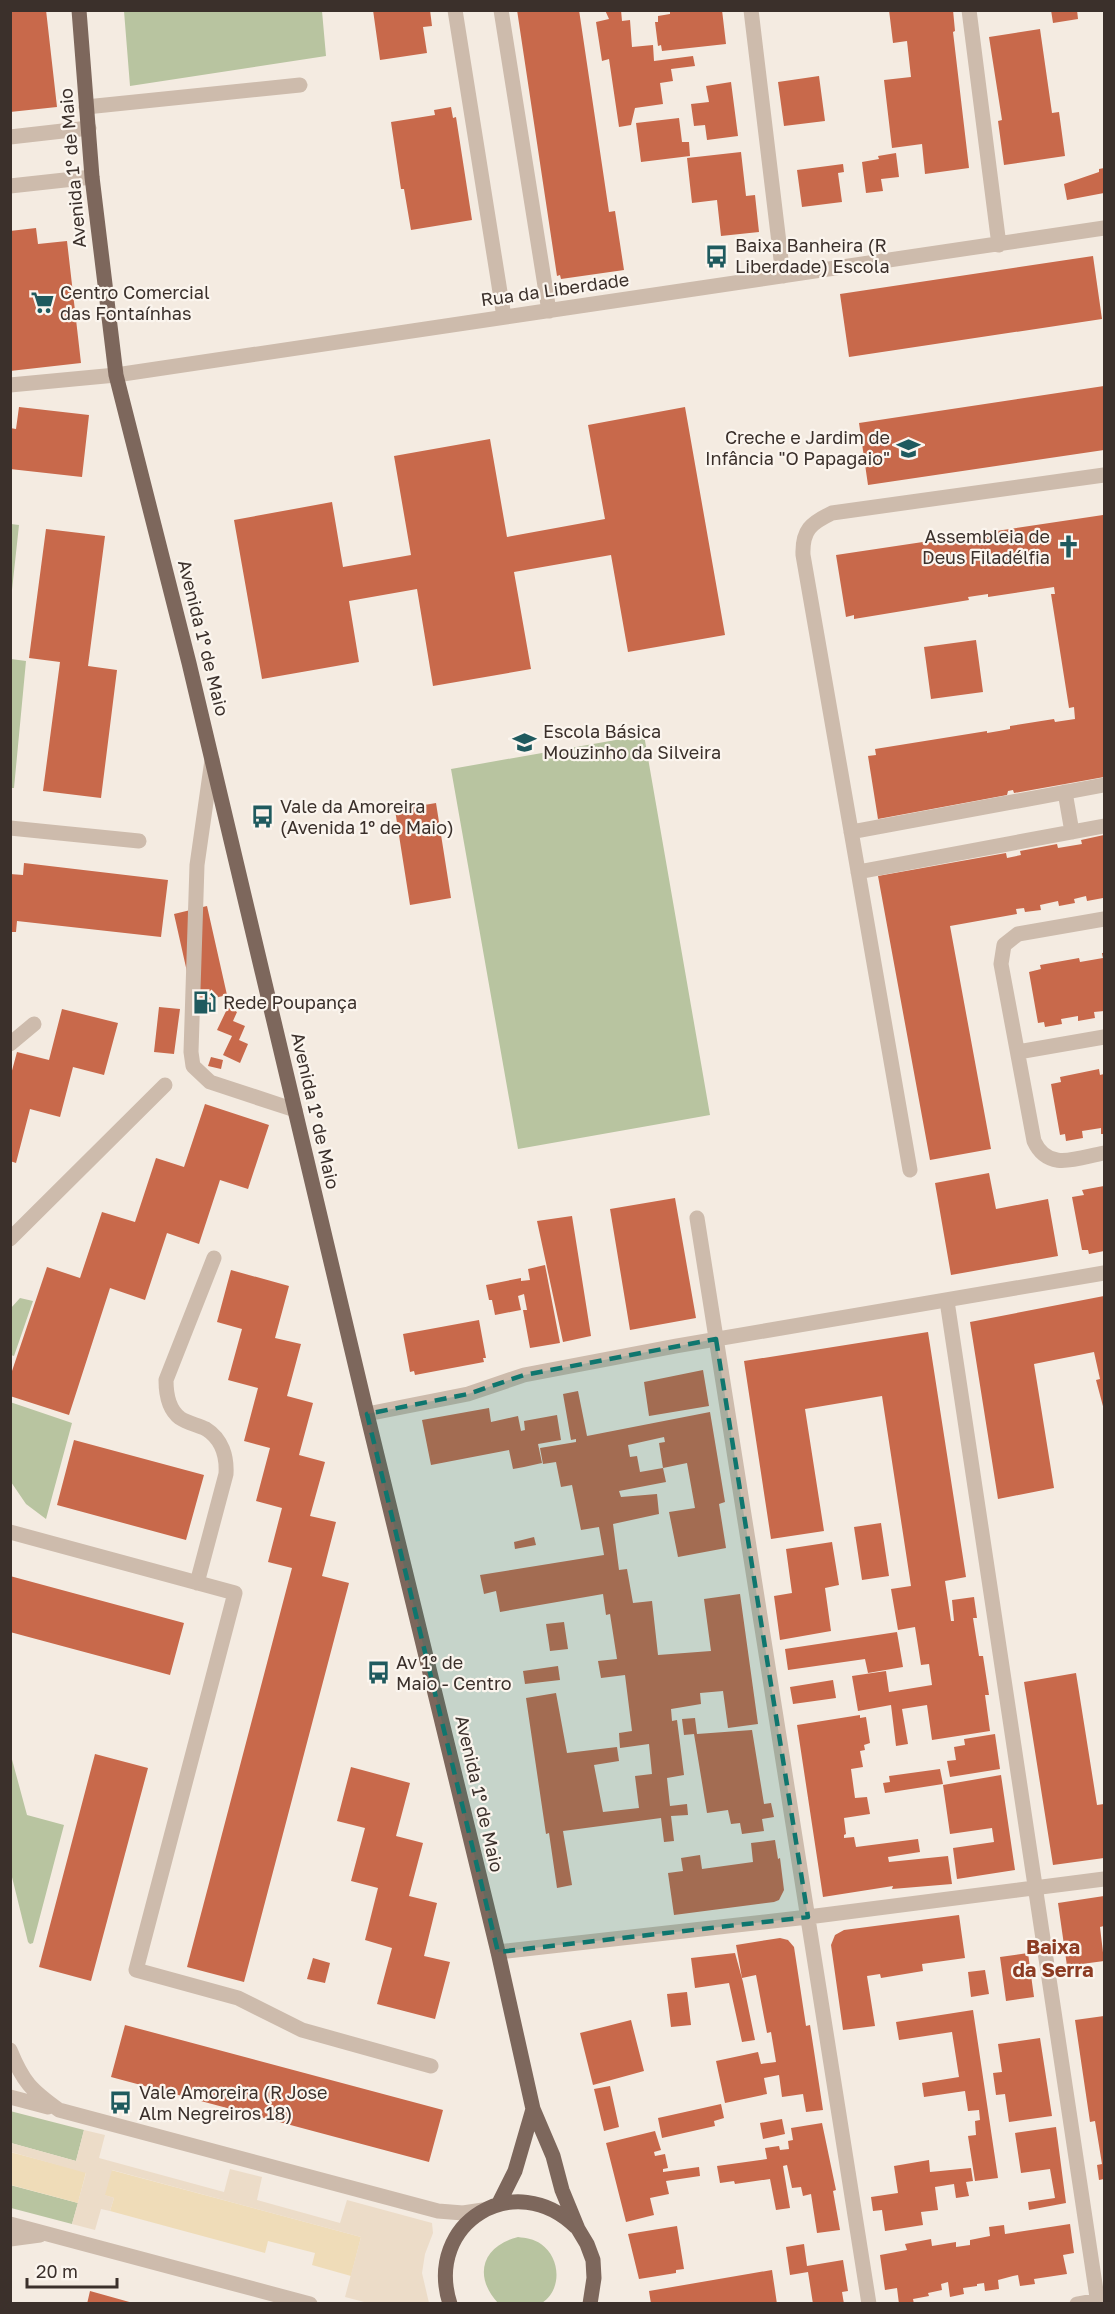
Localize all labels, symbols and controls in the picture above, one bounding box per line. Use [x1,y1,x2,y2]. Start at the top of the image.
street label: Avenida 1º de Maio [54,87,90,249]
place label: Baixa Banheira (R Liberdade) Escola [735,234,890,277]
bus stop icon: Baixa Banheira (R Liberdade) Escola [704,243,730,269]
street label: Rua da Liberdade [479,268,630,310]
place label: Centro Comercial das Fontaínhas [60,281,210,324]
supermarket icon: Centro Comercial das Fontaínhas [29,290,55,316]
place label: Creche e Jardim de Infância "O Papagaio" [705,426,890,469]
school or university icon: Creche e Jardim de Infância "O Papagaio" [895,435,921,461]
place label: Assembleia de Deus Filadélfia [922,525,1050,568]
church icon: Assembleia de Deus Filadélfia [1055,534,1081,560]
street label: Avenida 1º de Maio [174,557,234,718]
place label: Escola Básica Mouzinho da Silveira [543,720,721,763]
school or university icon: Escola Básica Mouzinho da Silveira [512,729,538,755]
place label: Vale da Amoreira (Avenida 1º de Maio) [280,795,454,838]
bus stop icon: Vale da Amoreira (Avenida 1º de Maio) [249,804,275,830]
fuel station icon: Rede Poupança [192,990,218,1016]
place label: Rede Poupança [223,991,357,1013]
street label: Avenida 1º de Maio [287,1030,345,1191]
place label: Av 1º de Maio - Centro [396,1651,512,1694]
bus stop icon: Av 1º de Maio - Centro [365,1660,391,1686]
street label: Avenida 1º de Maio [451,1713,509,1874]
district label: Baixa da Serra [1012,1934,1094,1981]
place label: Vale Amoreira (R Jose Alm Negreiros 18) [139,2081,327,2124]
bus stop icon: Vale Amoreira (R Jose Alm Negreiros 18) [108,2090,134,2116]
scale bar [27,2251,117,2289]
text: 20 m [36,2260,78,2282]

